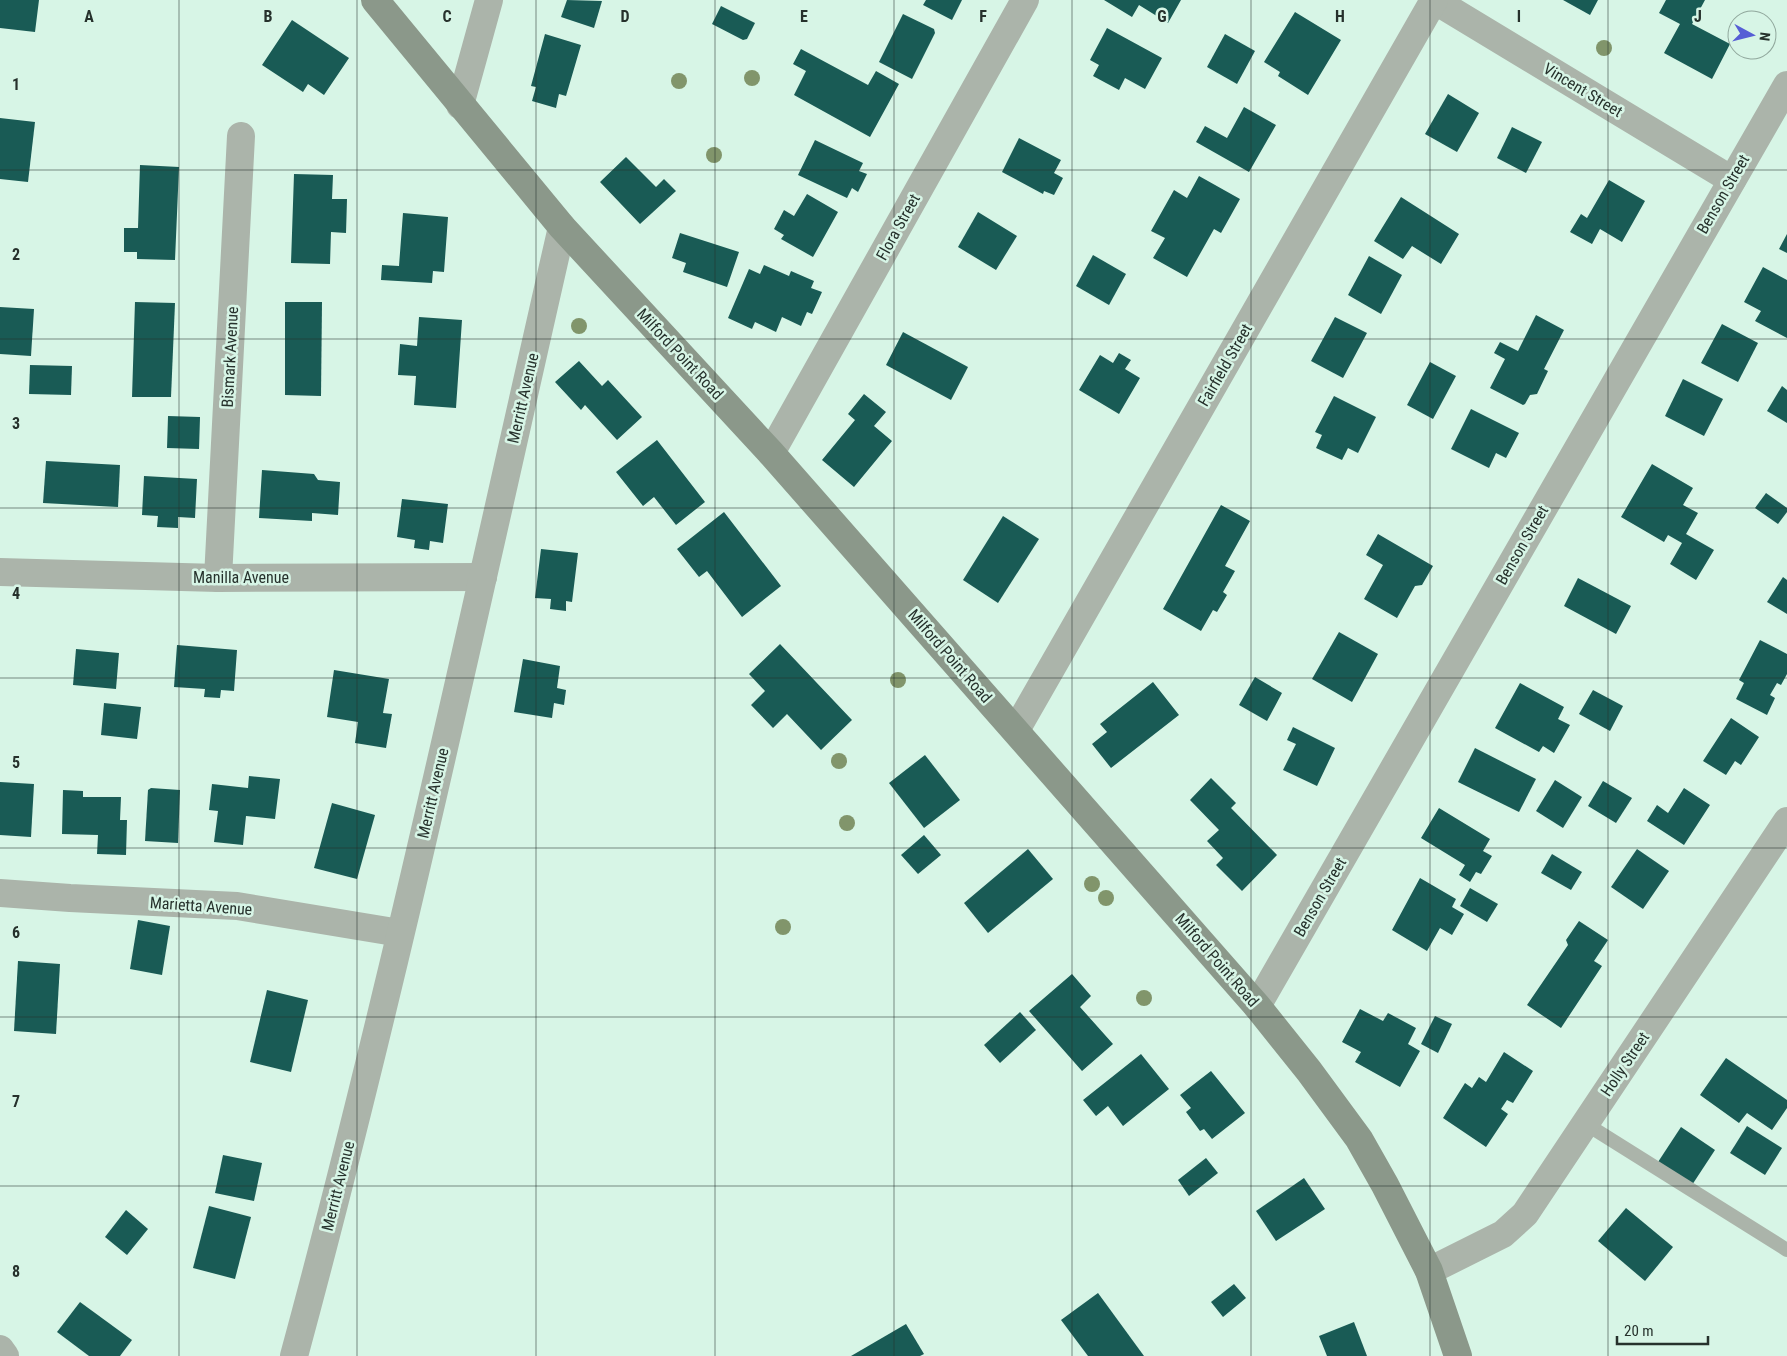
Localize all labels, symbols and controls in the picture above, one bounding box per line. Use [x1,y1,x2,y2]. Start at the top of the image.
text: A [84,7,94,26]
text: B [264,7,273,26]
text: C [442,7,452,26]
text: D [620,7,630,26]
text: E [800,7,808,26]
text: F [979,7,987,26]
text: G [1157,7,1167,26]
text: H [1335,7,1345,26]
text: I [1517,7,1521,26]
text: J [1694,7,1702,26]
north arrow [1727,10,1777,60]
text: N [1756,31,1773,42]
street label: Vincent Street [1540,59,1626,121]
text: 1 [12,75,20,94]
street label: Benson Street [1693,151,1753,237]
street label: Flora Street [872,190,924,263]
text: 2 [12,245,20,264]
street label: Milford Point Road [633,305,727,403]
street label: Bismark Avenue [218,306,242,408]
street label: Fairfield Street [1194,320,1256,409]
street label: Merritt Avenue [503,351,543,445]
text: 3 [12,414,20,433]
street label: Benson Street [1492,502,1552,588]
street label: Manilla Avenue [193,568,289,587]
text: 4 [12,584,20,603]
street label: Milford Point Road [904,605,996,707]
street label: Merritt Avenue [413,746,453,840]
text: 5 [12,753,20,772]
street label: Benson Street [1290,854,1350,940]
street label: Marietta Avenue [149,893,253,919]
street label: Milford Point Road [1171,909,1263,1011]
text: 6 [12,923,20,942]
street label: Holly Street [1597,1028,1653,1100]
text: 7 [12,1092,20,1111]
street label: Merritt Avenue [318,1139,358,1233]
text: 8 [12,1262,20,1281]
scale bar [1617,1314,1708,1346]
text: 20 m [1624,1322,1654,1340]

